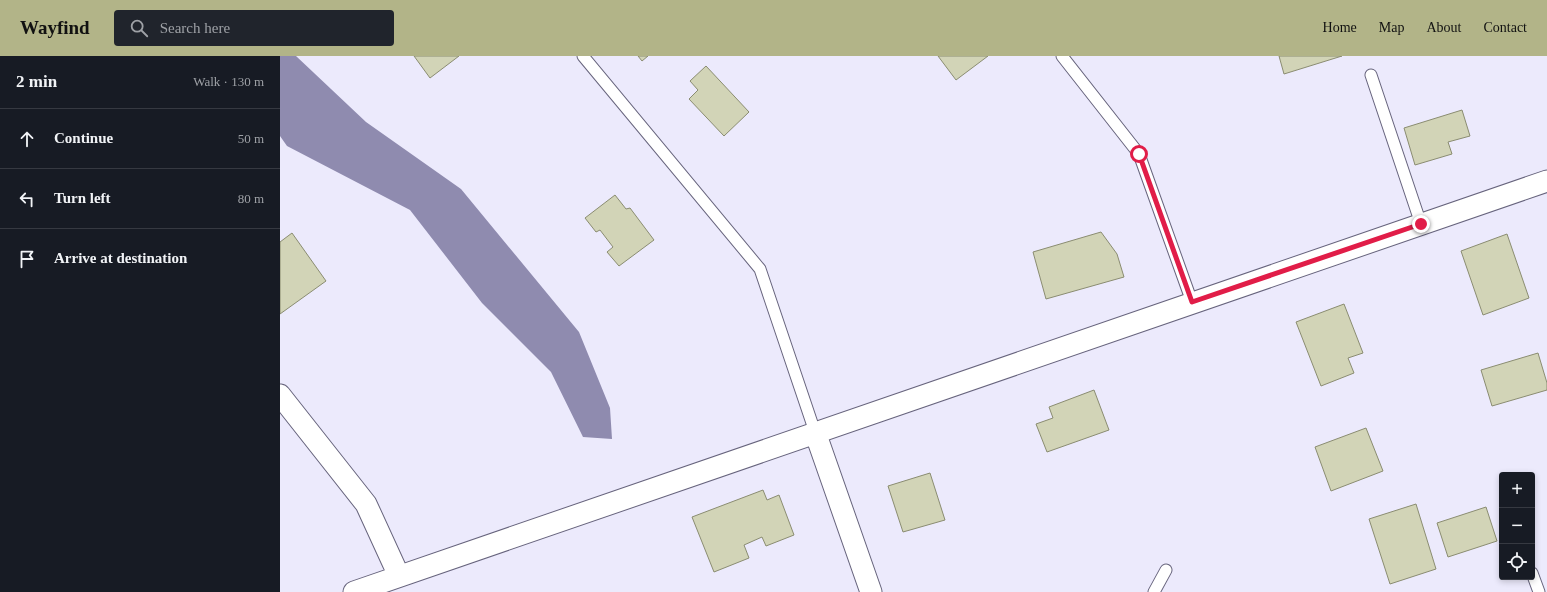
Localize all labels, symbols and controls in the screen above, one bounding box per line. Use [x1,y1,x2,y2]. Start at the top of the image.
search box [114,10,394,46]
text: Wayfind [20,17,90,38]
icon: search [128,17,150,39]
text: Search here [160,20,230,36]
text: Home [1323,20,1357,35]
text: Map [1379,20,1404,35]
text: About [1426,20,1461,35]
text: Contact [1483,20,1527,35]
text: 2 min [16,72,57,91]
text: Walk · 130 m [193,74,264,89]
icon: ahead [16,128,38,150]
text: Continue [54,130,113,146]
text: 50 m [238,131,264,146]
route start [1130,145,1148,163]
icon: left [16,188,38,210]
text: Turn left [54,190,111,206]
text: 80 m [238,191,264,206]
route end [1412,215,1430,233]
icon: arrive [16,248,38,270]
text: Arrive at destination [54,250,187,266]
map controls [1499,472,1535,580]
button: + [1499,472,1535,508]
button: − [1499,508,1535,544]
button: locate [1499,544,1535,580]

